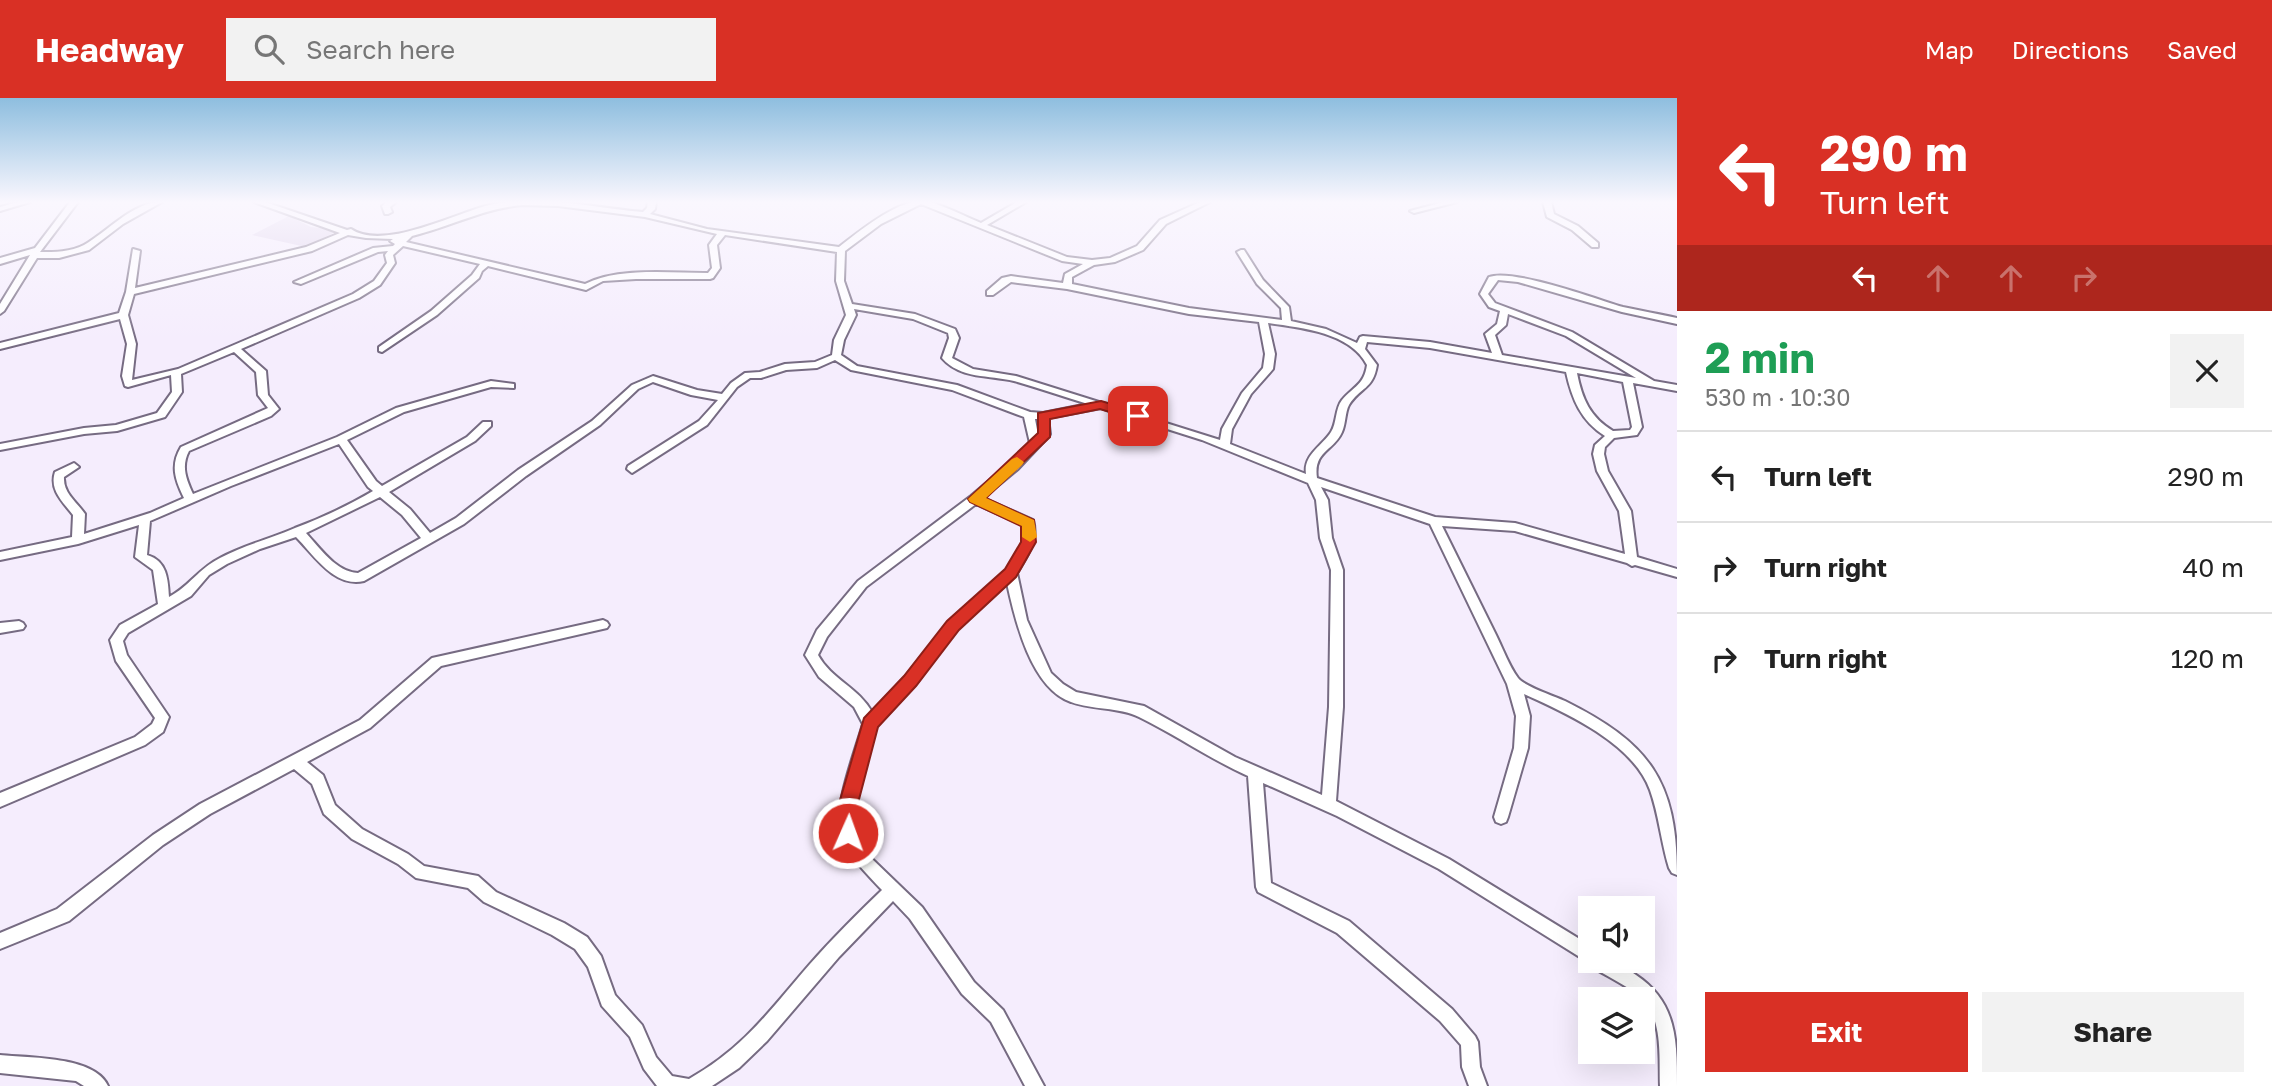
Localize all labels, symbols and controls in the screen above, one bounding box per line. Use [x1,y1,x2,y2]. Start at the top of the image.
search box [226,18,716,81]
text: Headway [35,30,184,69]
icon: search [250,30,288,68]
text: Search here [306,34,455,65]
text: Map [1925,35,1974,64]
text: Directions [2012,35,2129,64]
text: Saved [2167,35,2237,64]
text: 290 m [1820,123,1968,182]
icon: left [1705,126,1796,217]
text: Turn left [1820,183,1949,221]
icon: left [1846,259,1884,297]
icon: ahead [1919,259,1957,297]
icon: ahead [1992,259,2030,297]
icon: right [2065,259,2103,297]
text: 2 min [1705,332,1815,382]
button: close [2170,334,2244,408]
text: 530 m · 10:30 [1705,383,1851,411]
pin [1108,386,1168,446]
icon: arrive [1119,397,1157,435]
icon: left [1705,458,1743,496]
text: Turn left [1764,461,1872,492]
text: 290 m [2168,461,2244,492]
icon: right [1705,549,1743,587]
text: Turn right [1764,552,1887,583]
text: 40 m [2183,552,2244,583]
icon: right [1705,640,1743,678]
text: Turn right [1764,643,1887,674]
text: 120 m [2171,643,2244,674]
position arrow [811,796,885,870]
map controls [1578,896,1655,1064]
button: sound [1578,896,1655,973]
button: layers [1578,987,1655,1064]
button: Exit [1705,992,1968,1072]
button: Share [1982,992,2244,1072]

